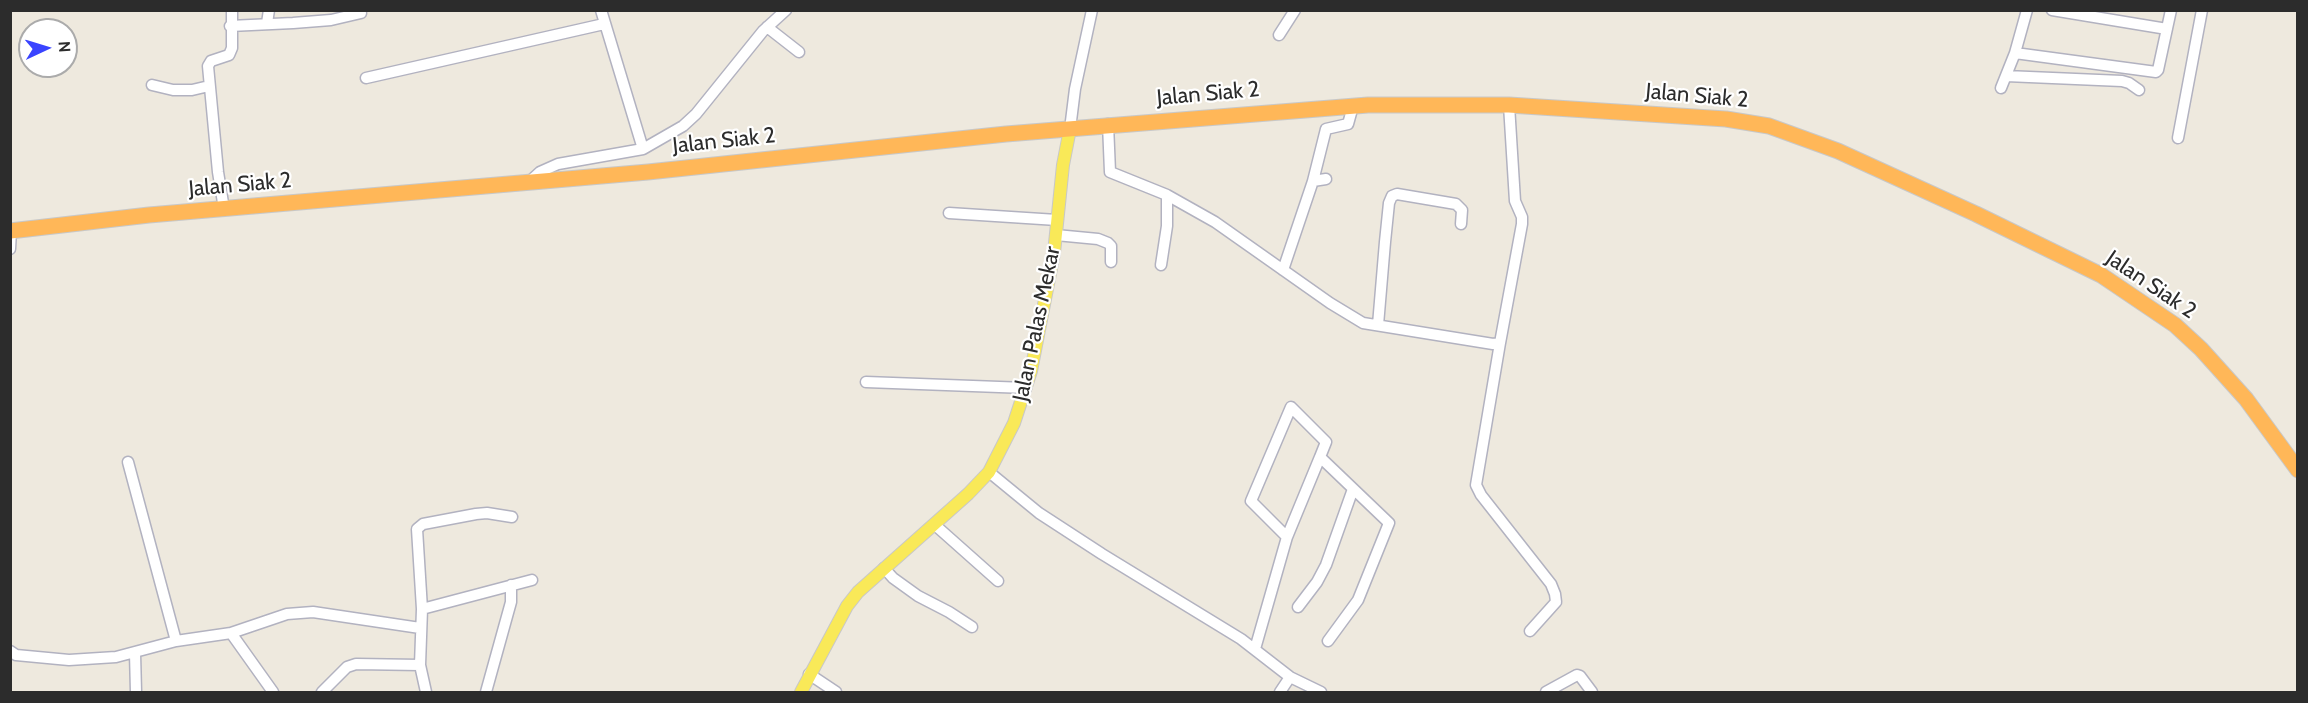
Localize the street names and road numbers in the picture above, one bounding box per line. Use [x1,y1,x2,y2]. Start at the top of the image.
street label: Jalan Siak 2 [1155,76,1261,112]
street label: Jalan Siak 2 [1644,78,1750,114]
street label: Jalan Siak 2 [671,122,777,160]
street label: Jalan Siak 2 [187,167,293,203]
street label: Jalan Palas Mekar [1008,244,1066,404]
street label: Jalan Siak 2 [2101,245,2201,325]

